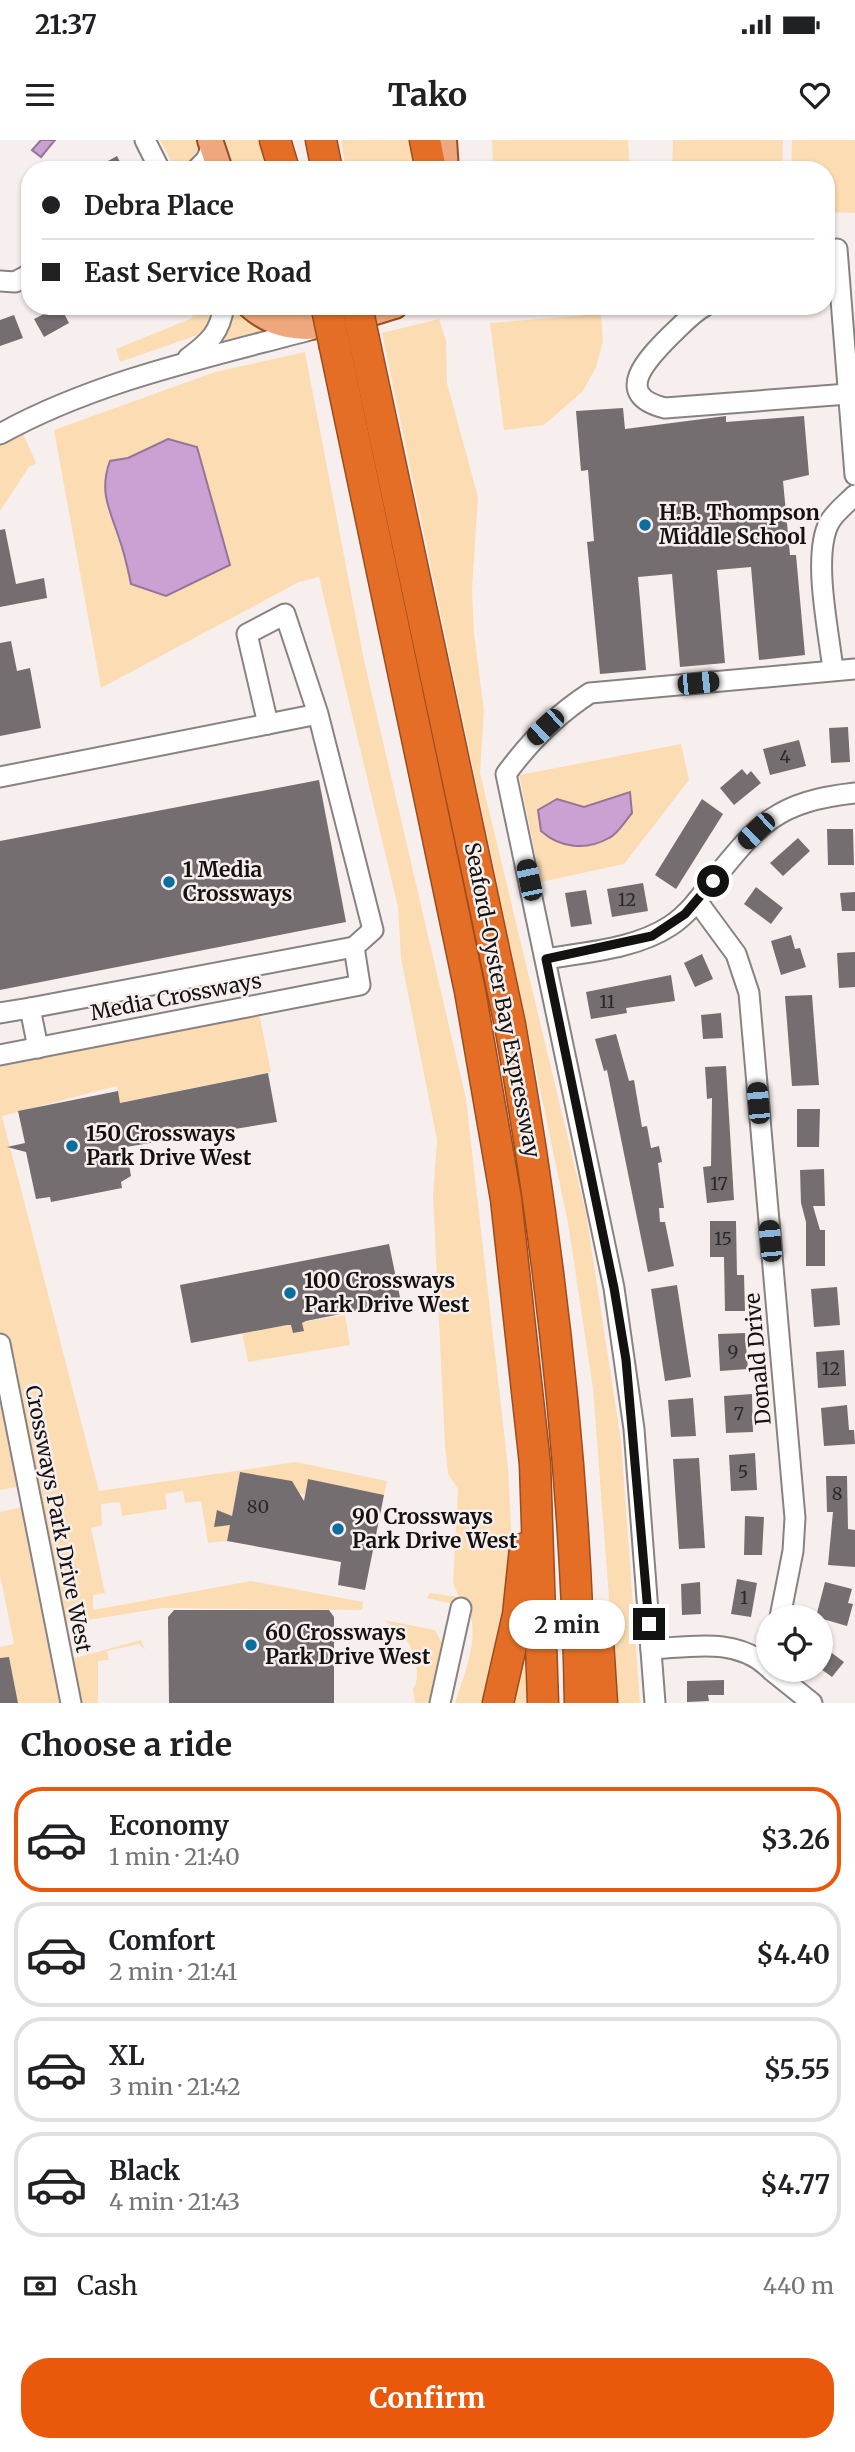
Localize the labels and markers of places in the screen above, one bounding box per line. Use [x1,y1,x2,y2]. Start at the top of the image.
place label: H.B. Thompson Middle School [659,499,820,550]
marker: H.B. Thompson Middle School [637,517,653,533]
place label: 1 Media Crossways [183,856,293,907]
marker: 1 Media Crossways [161,874,177,890]
place label: 150 Crossways Park Drive West [86,1120,252,1171]
marker: 150 Crossways Park Drive West [64,1138,80,1154]
place label: 100 Crossways Park Drive West [304,1267,470,1318]
marker: 100 Crossways Park Drive West [282,1285,298,1301]
place label: 90 Crossways Park Drive West [352,1503,518,1554]
marker: 90 Crossways Park Drive West [330,1521,346,1537]
place label: 60 Crossways Park Drive West [265,1619,431,1670]
marker: 60 Crossways Park Drive West [243,1637,259,1653]

